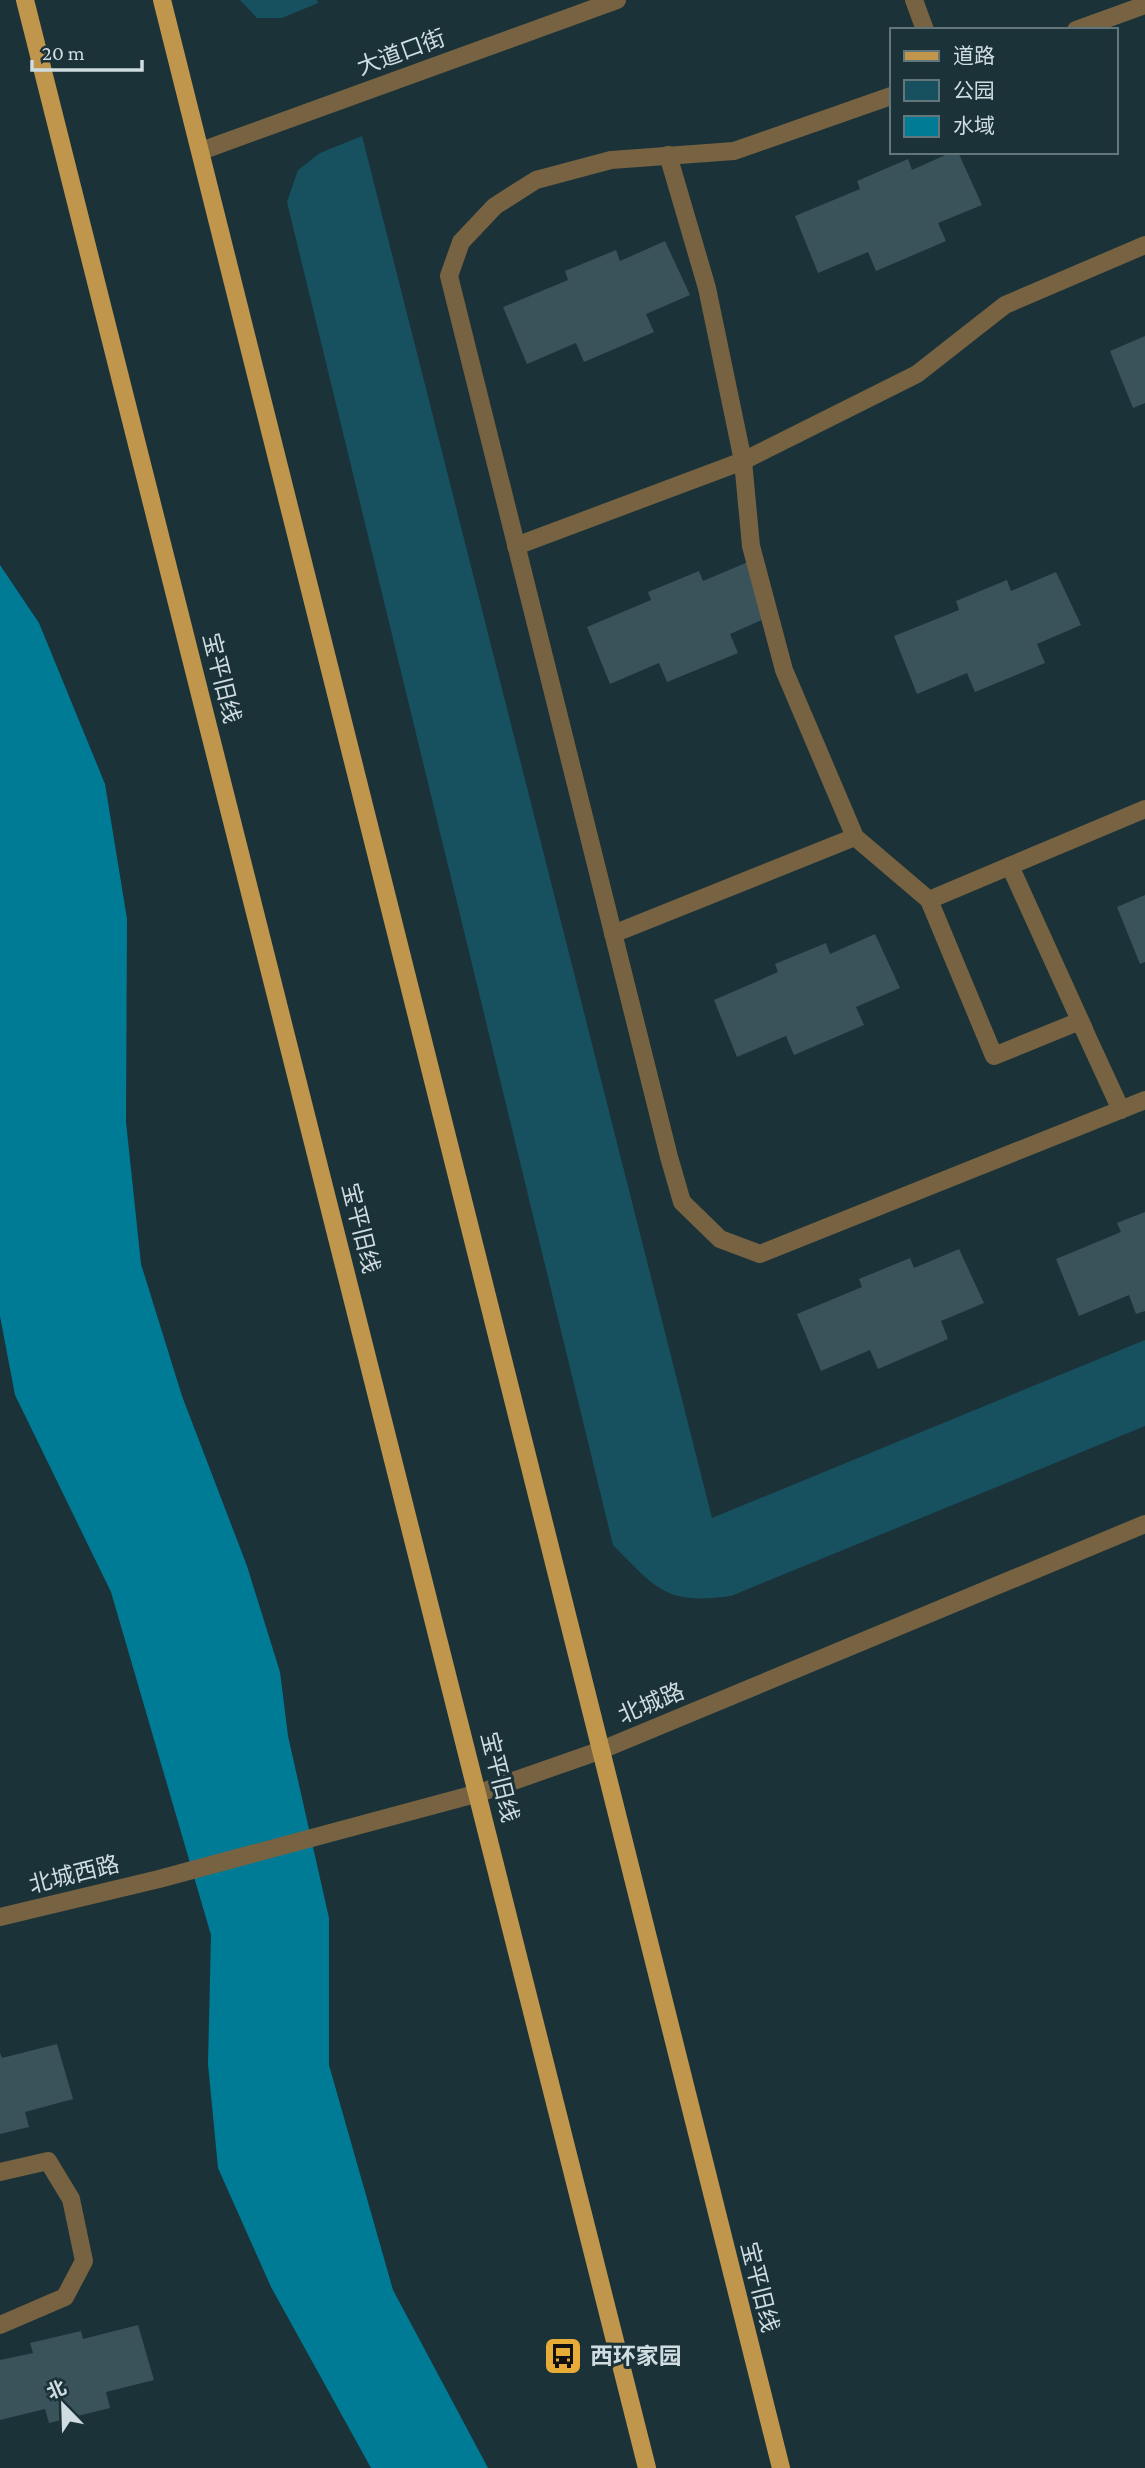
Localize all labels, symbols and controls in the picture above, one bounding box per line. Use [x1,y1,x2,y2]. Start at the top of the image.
street label: 大道口街 [353,24,449,80]
scale bar [32,28,142,72]
legend [890,28,1117,154]
text: 20 m [42,41,85,65]
text: 道路 [953,44,995,68]
text: 公园 [953,79,995,103]
text: 水域 [953,114,995,138]
street label: 宝平旧线 [198,630,246,726]
street label: 宝平旧线 [337,1180,385,1276]
street label: 北城路 [614,1678,688,1728]
street label: 宝平旧线 [476,1729,524,1825]
street label: 北城西路 [26,1850,122,1898]
street label: 宝平旧线 [736,2239,784,2335]
bus stop icon: 西环家园 [542,2335,584,2377]
place label: 西环家园 [590,2343,682,2369]
north arrow [28,2370,98,2440]
text: 北 [44,2376,69,2403]

